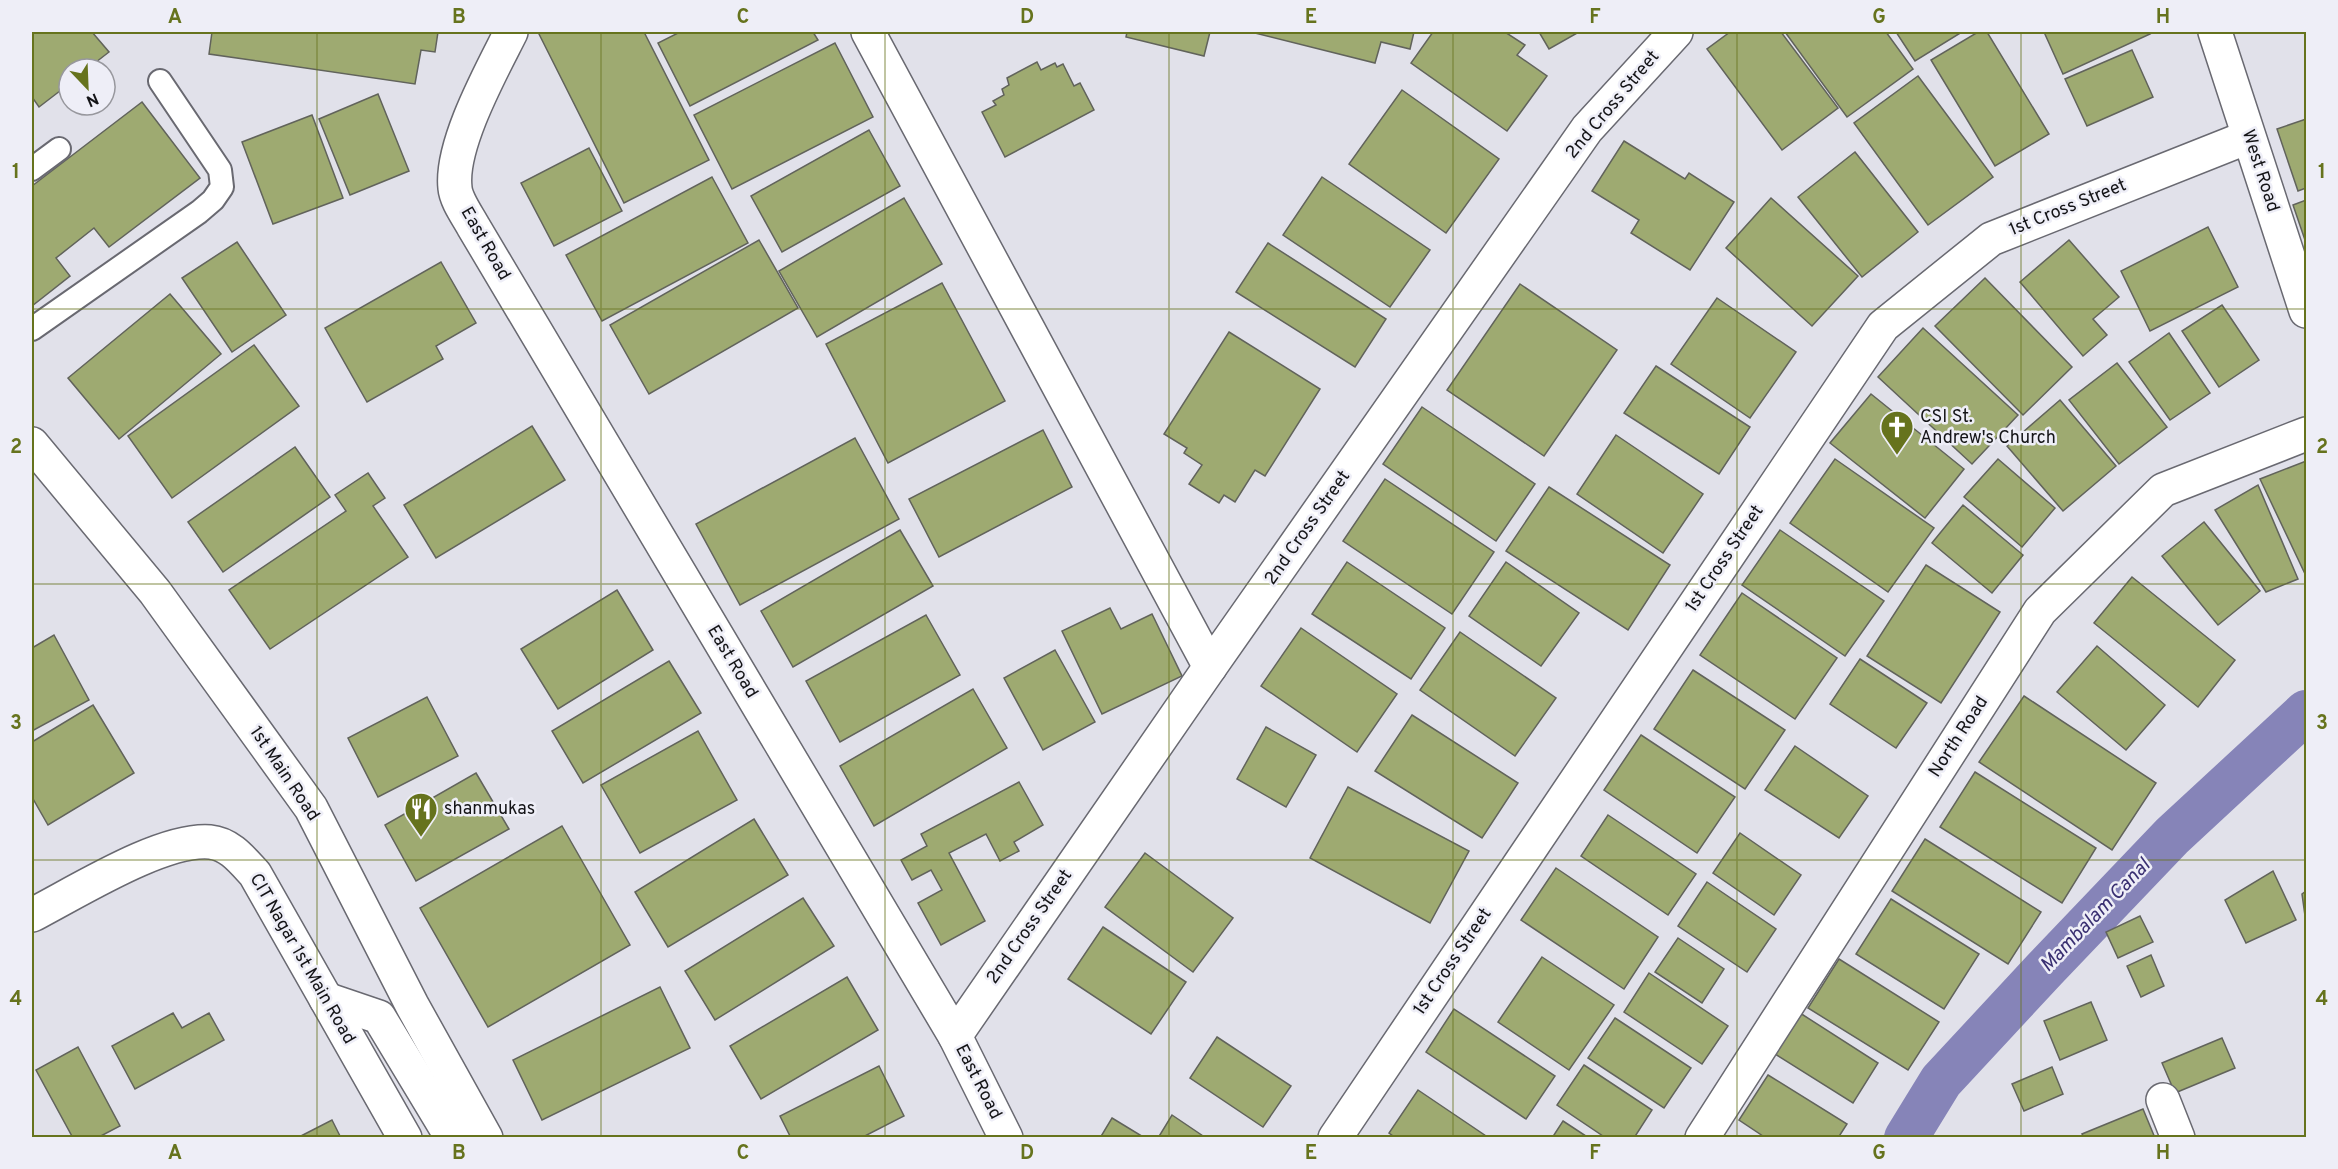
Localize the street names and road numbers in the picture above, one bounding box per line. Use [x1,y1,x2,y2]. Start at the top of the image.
street label: 2nd Cross Street [1561,46,1665,164]
street label: West Road [2236,127,2284,215]
street label: 1st Cross Street [2006,174,2130,242]
street label: East Road [455,203,515,285]
street label: 2nd Cross Street [1260,466,1356,590]
street label: 1st Cross Street [1681,501,1769,617]
street label: East Road [701,621,763,703]
street label: North Road [1924,692,1994,782]
street label: 1st Main Road [244,722,324,826]
street label: 2nd Cross Street [982,865,1078,989]
street label: CIT Nagar 1st Main Road [244,870,360,1048]
street label: 1st Cross Street [1409,904,1497,1020]
street label: East Road [949,1041,1007,1123]

